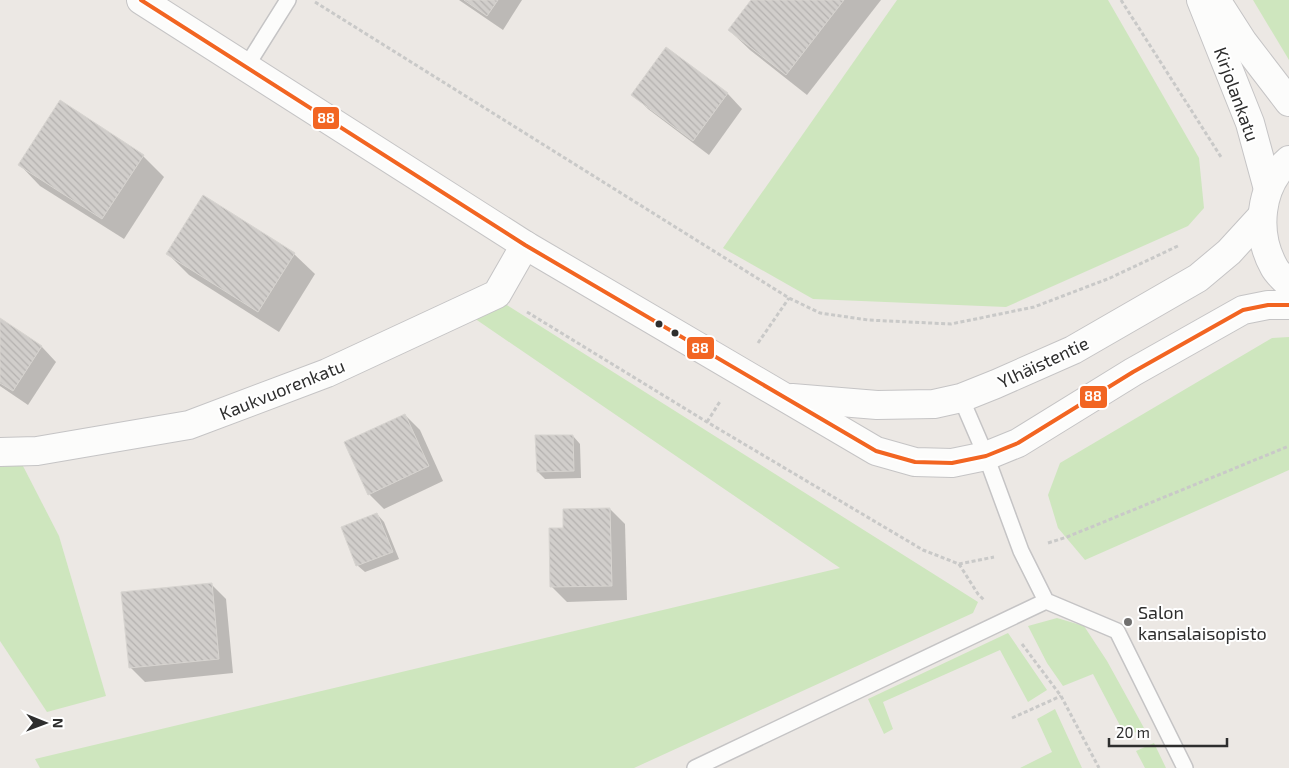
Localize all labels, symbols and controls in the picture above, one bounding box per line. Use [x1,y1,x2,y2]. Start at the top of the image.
street label: Kirjolankatu [1210,44,1264,144]
line badge: 88 [312,106,340,130]
text: 88 [317,109,335,126]
unlabelled marker [654,319,664,329]
unlabelled marker [670,328,680,338]
street label: Ylhäistentie [994,331,1092,393]
line badge: 88 [686,336,715,360]
text: 88 [691,339,709,356]
street label: Kaukvuorenkatu [216,354,348,424]
line badge: 88 [1079,385,1108,409]
text: 88 [1084,387,1102,404]
place label: Salon kansalaisopisto [1138,601,1267,644]
marker: Salon kansalaisopisto [1122,616,1134,628]
north arrow [20,698,70,748]
scale bar [1109,716,1226,748]
text: N [50,718,67,728]
text: 20 m [1116,723,1150,741]

